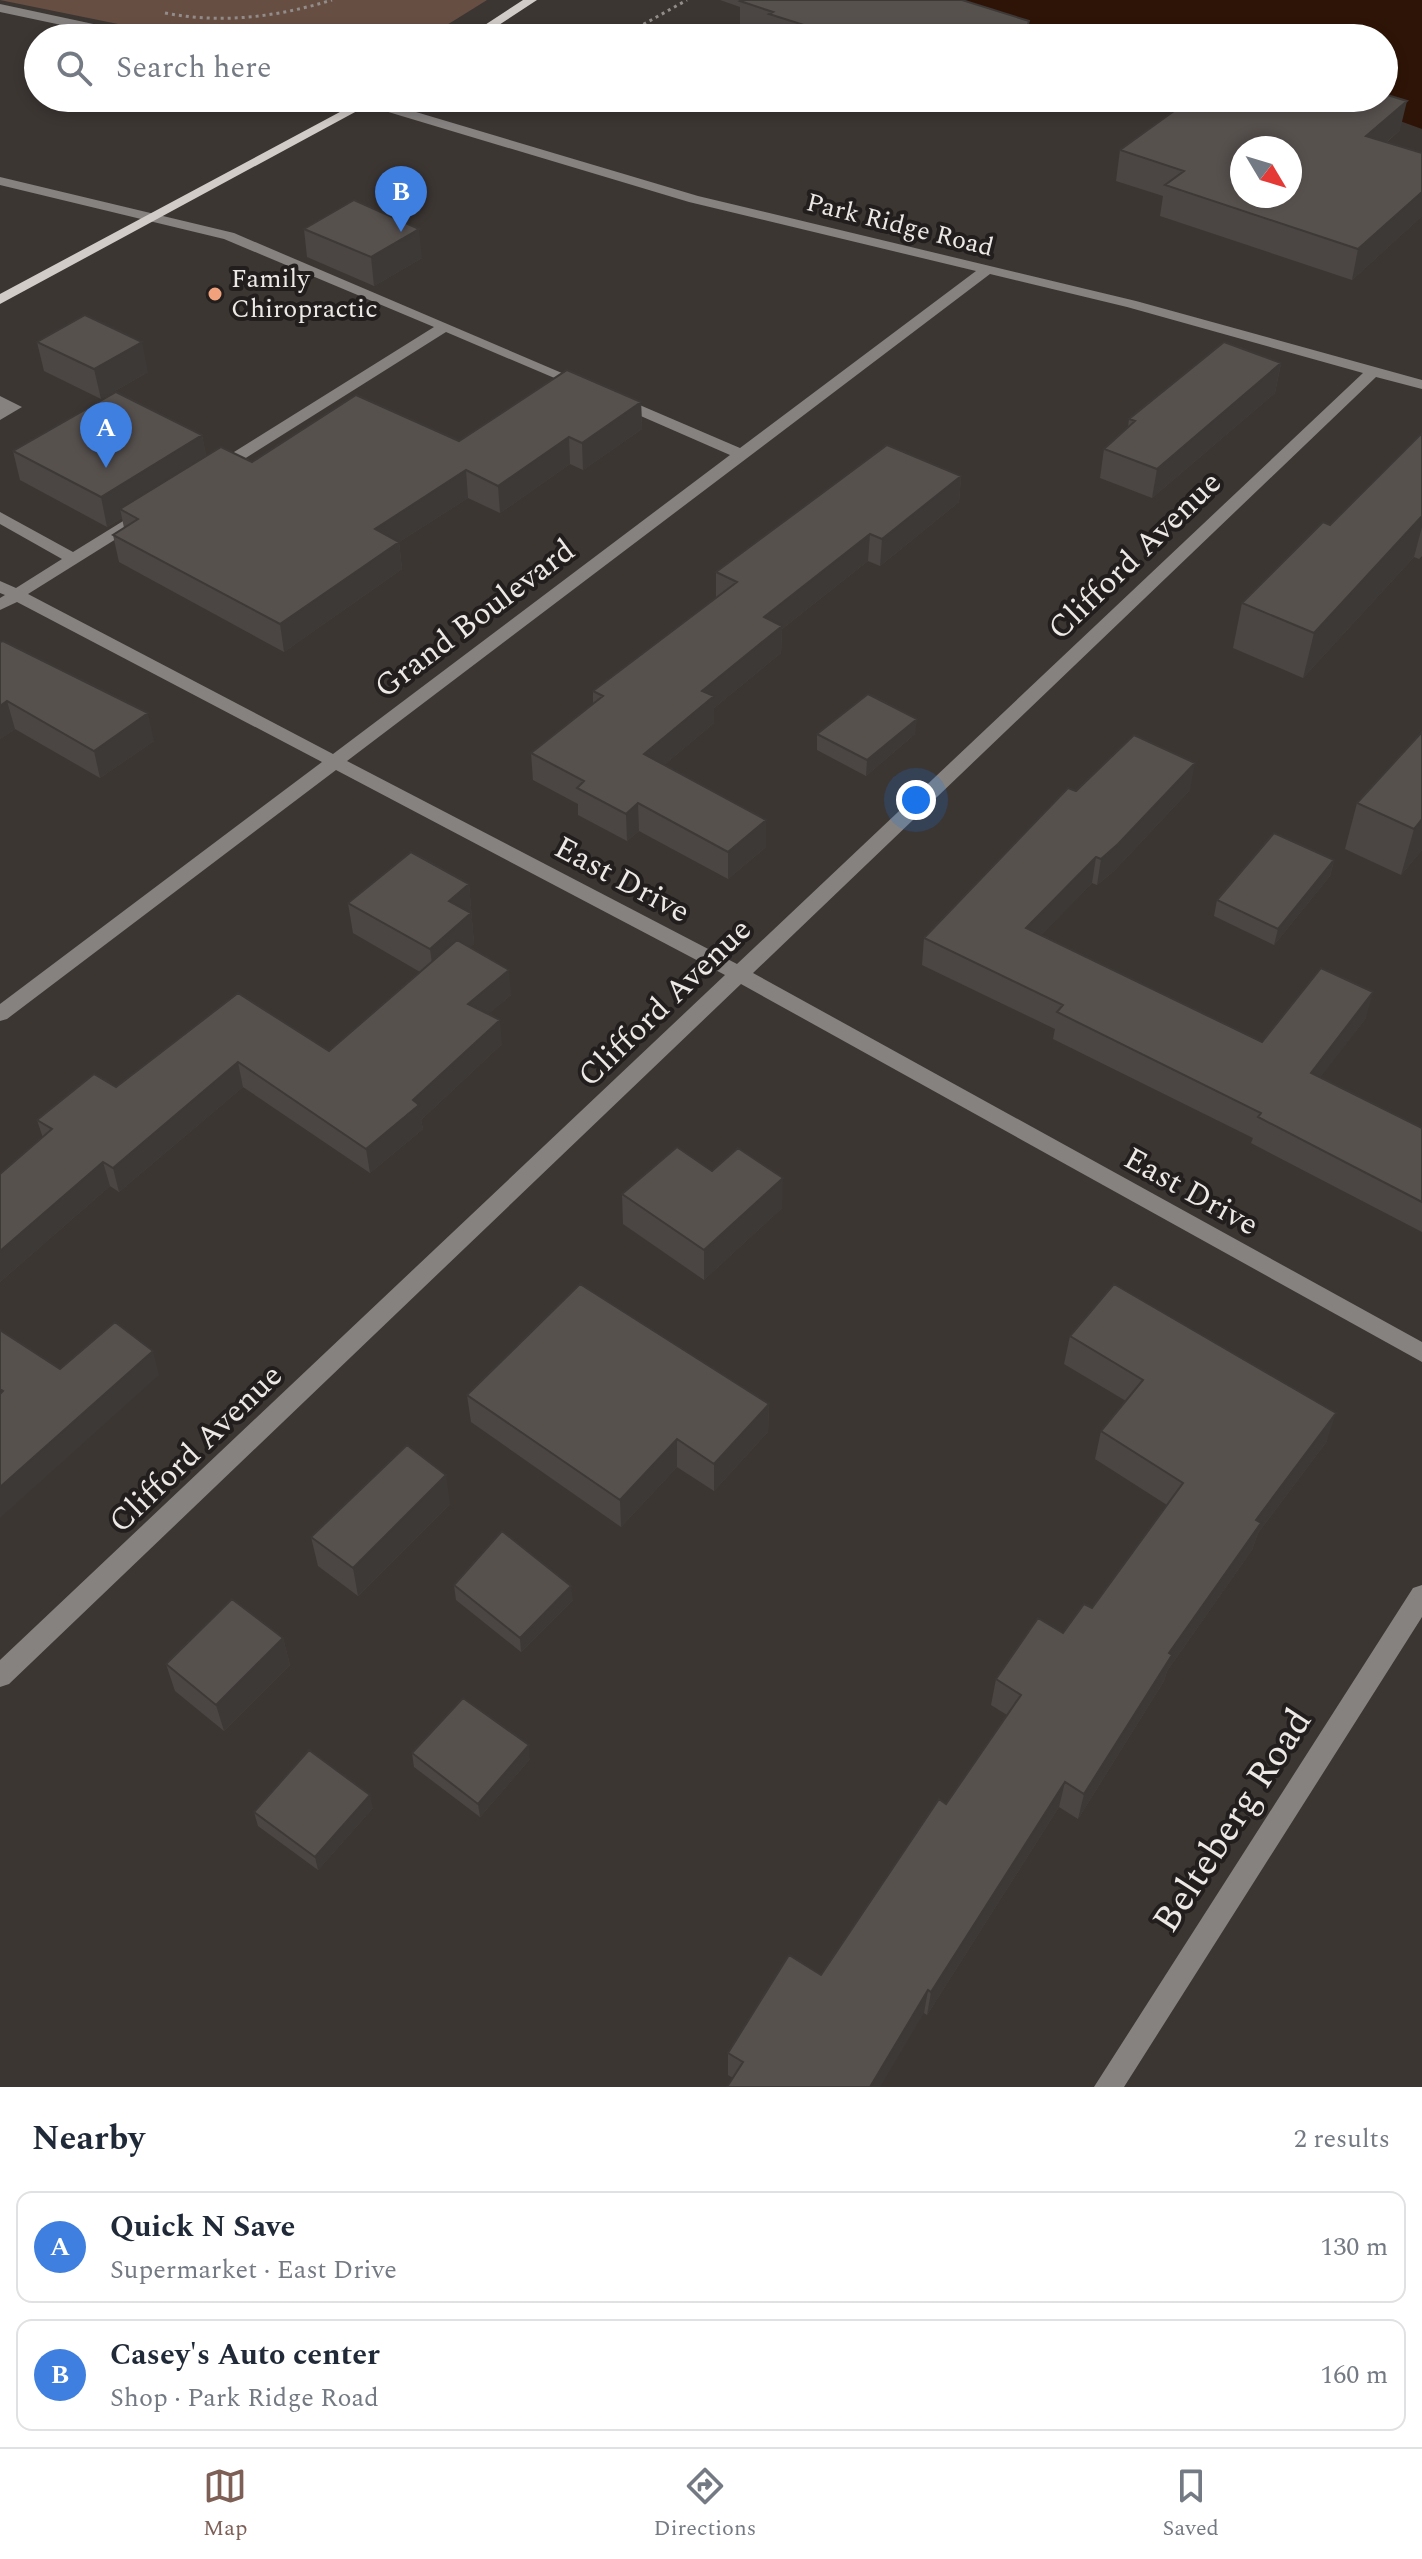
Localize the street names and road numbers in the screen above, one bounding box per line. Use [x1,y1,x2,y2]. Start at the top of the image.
street label: Park Ridge Road [802,182,998,268]
street label: Clifford Avenue [1037,460,1233,652]
street label: Grand Boulevard [364,527,586,711]
street label: East Drive [545,824,699,936]
street label: Clifford Avenue [567,907,763,1099]
street label: East Drive [1115,1135,1267,1249]
street label: Clifford Avenue [98,1353,294,1545]
street label: Belteberg Road [1139,1697,1327,1945]

